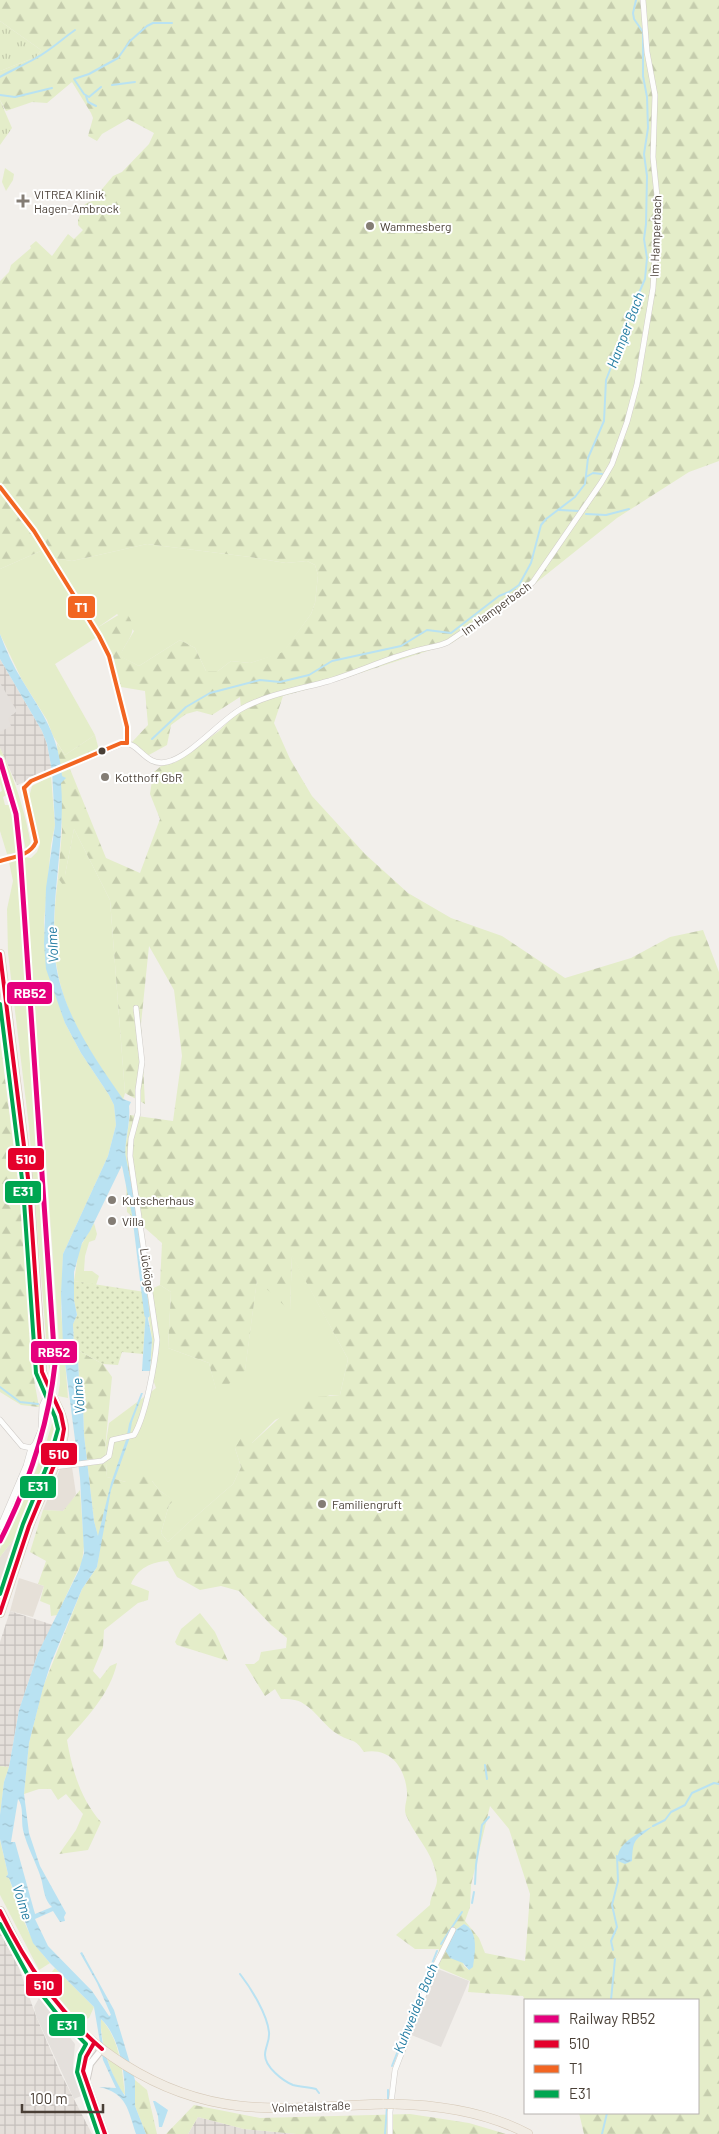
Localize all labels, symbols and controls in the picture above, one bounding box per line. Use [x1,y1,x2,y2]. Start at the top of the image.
place label: VITREA Klinik Hagen-Ambrock [34,187,119,215]
marker: VITREA Klinik Hagen-Ambrock [16,194,30,208]
street label: Im Hamperbach [647,195,663,277]
place label: Wammesberg [380,219,451,233]
marker: Wammesberg [364,220,376,232]
water label: Hamper Bach [603,290,647,370]
street label: Im Hamperbach [459,578,533,638]
line badge: T1 [67,595,96,619]
text: T1 [74,598,88,615]
unlabelled marker [97,746,107,756]
place label: Kotthoff GbR [115,770,182,784]
marker: Kotthoff GbR [99,771,111,783]
water label: Volme [43,926,61,964]
line badge: RB52 [6,981,53,1005]
text: RB52 [14,984,46,1001]
line badge: 510 [7,1147,45,1171]
text: 510 [16,1150,36,1167]
line badge: E31 [4,1180,42,1204]
text: E31 [13,1182,33,1199]
place label: Kutscherhaus [122,1193,194,1207]
marker: Kutscherhaus [106,1194,118,1206]
place label: Villa [122,1214,144,1228]
marker: Villa [106,1215,118,1227]
street label: Lücköge [138,1247,158,1293]
line badge: RB52 [30,1340,78,1364]
text: RB52 [38,1343,70,1360]
water label: Volme [68,1377,88,1415]
line badge: 510 [40,1442,78,1466]
text: 510 [49,1445,69,1462]
line badge: E31 [19,1475,57,1499]
text: E31 [28,1477,48,1494]
place label: Familiengruft [332,1497,402,1511]
marker: Familiengruft [316,1498,328,1510]
water label: Volme [9,1882,37,1922]
water label: Kuhweider Bach [389,1961,441,2055]
line badge: 510 [25,1973,63,1997]
text: 510 [34,1976,54,1993]
legend [524,1999,699,2114]
text: Railway RB52 [569,2009,656,2027]
line badge: E31 [48,2013,86,2037]
text: E31 [57,2016,77,2033]
text: 510 [569,2034,590,2052]
text: T1 [569,2059,583,2077]
scale bar [22,2082,104,2114]
text: E31 [569,2084,591,2102]
text: 100 m [30,2089,68,2107]
street label: Volmetalstraße [271,2098,351,2114]

